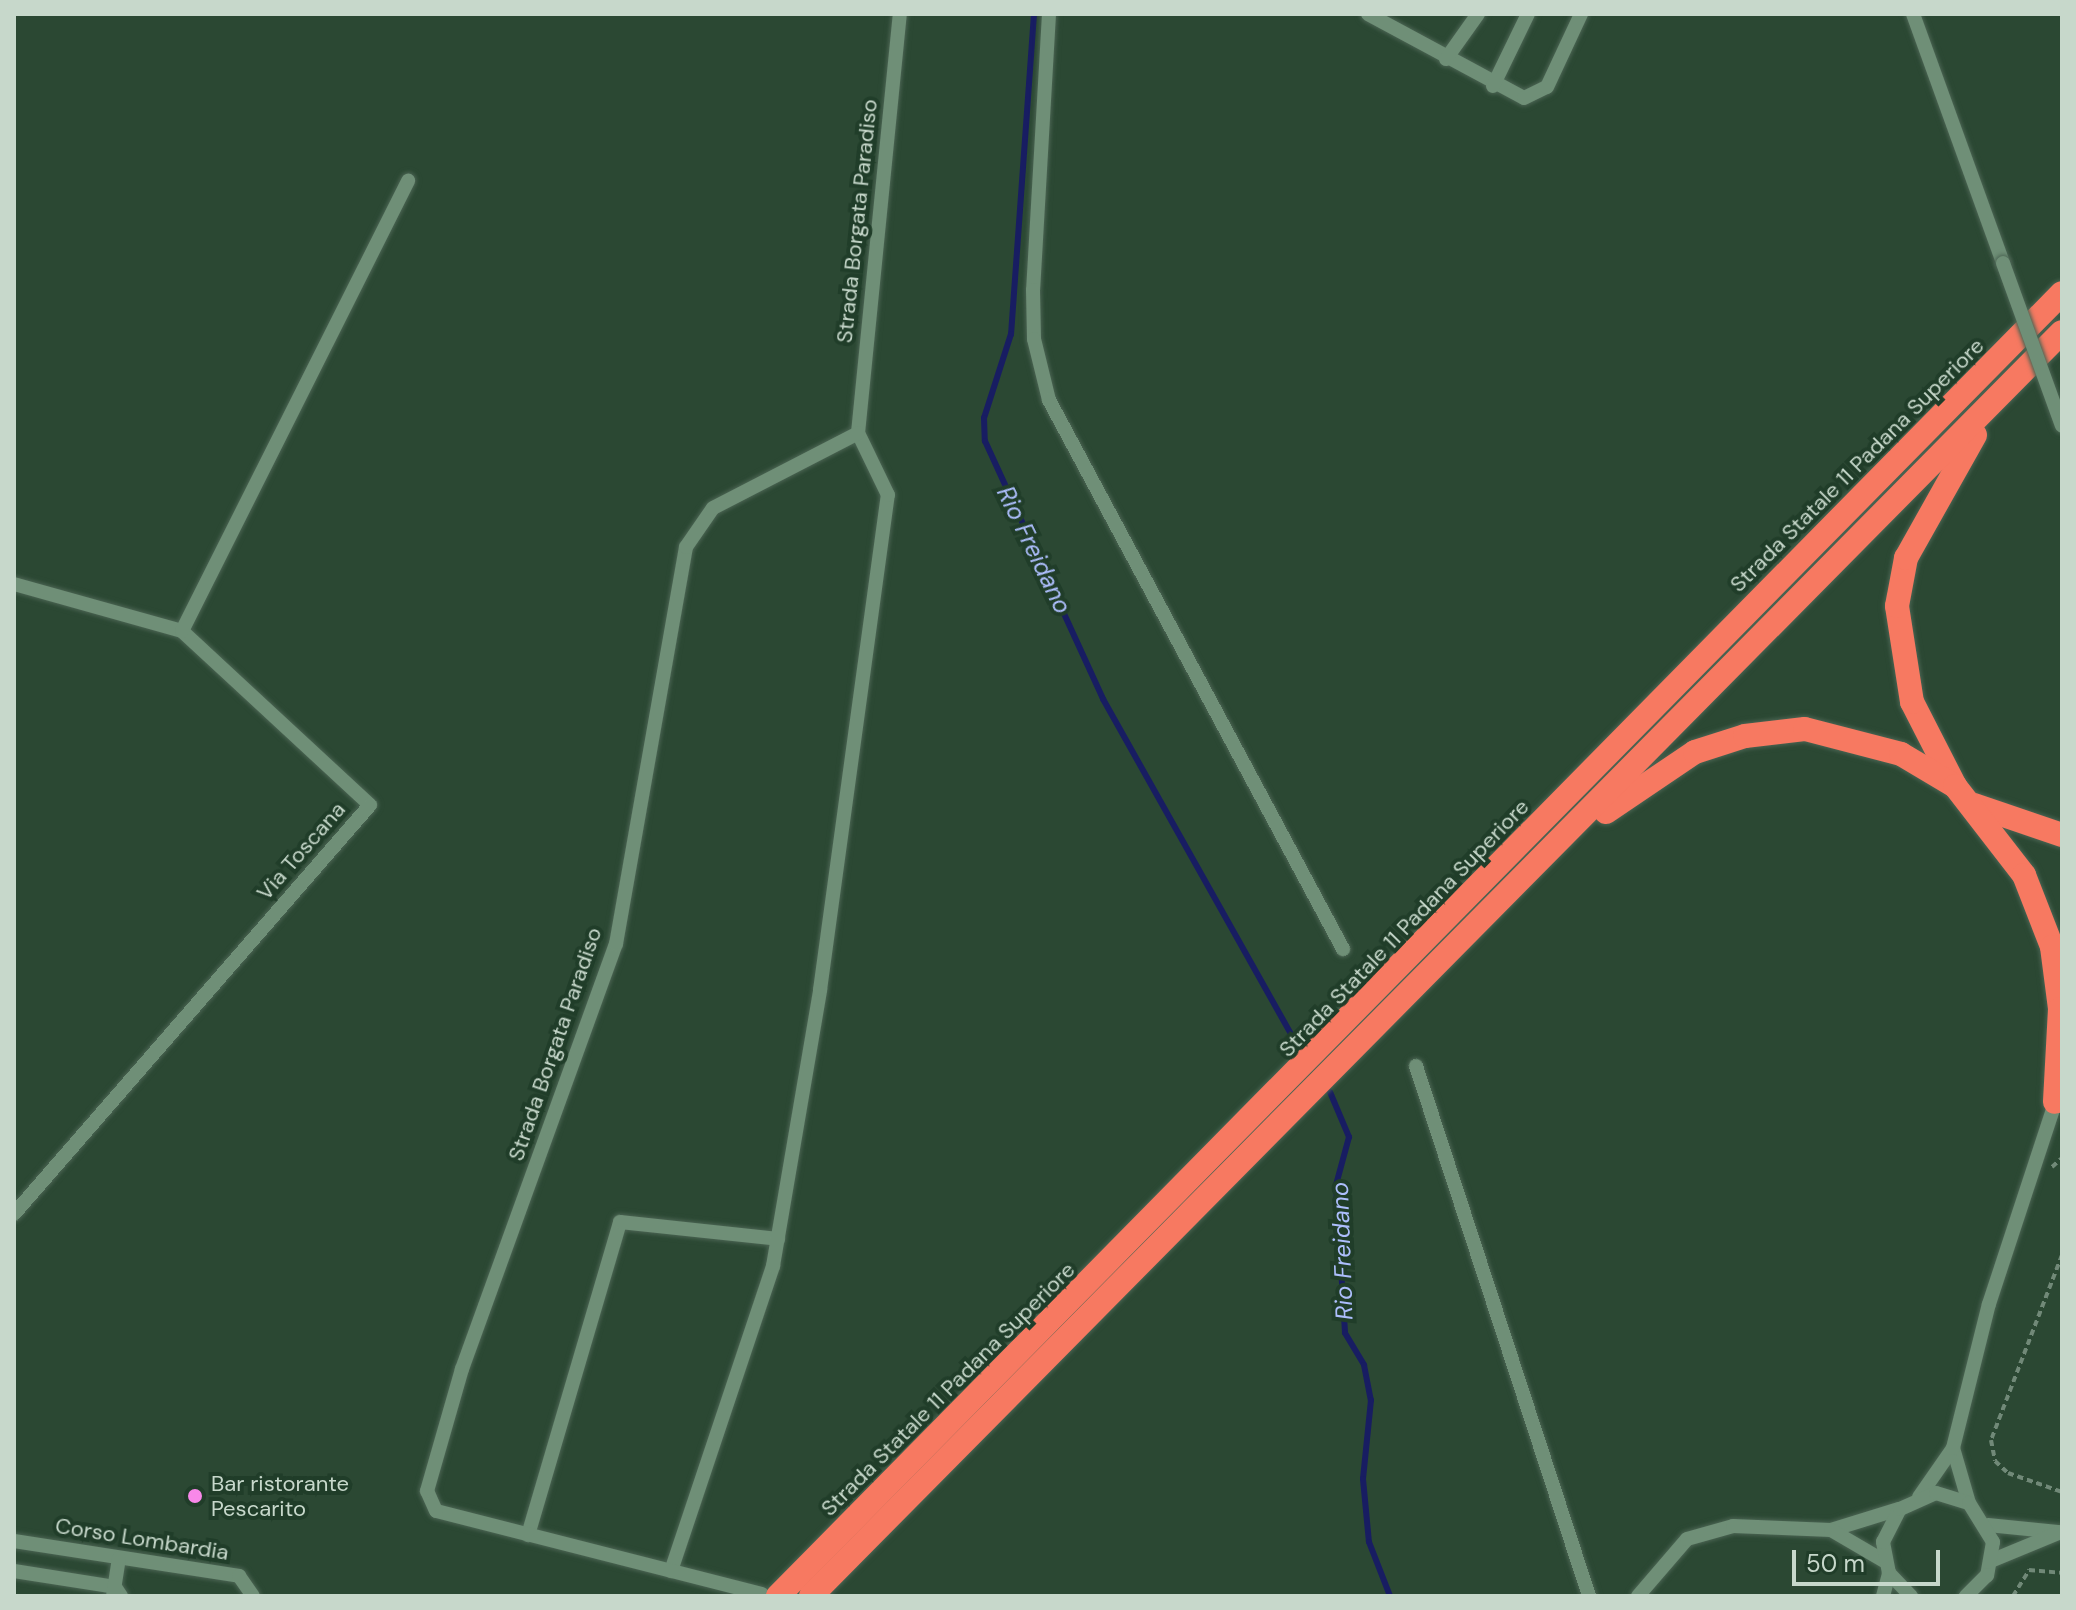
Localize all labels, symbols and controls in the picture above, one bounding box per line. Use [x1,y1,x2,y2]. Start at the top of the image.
street label: Strada Borgata Paradiso [831,98,883,344]
street label: Strada Statale 11 Padana Superiore [1725,333,1989,597]
water label: Rio Freidano [991,482,1077,618]
street label: Strada Statale 11 Padana Superiore [1274,794,1534,1062]
street label: Via Toscana [251,797,351,905]
street label: Strada Borgata Paradiso [503,924,607,1164]
water label: Rio Freidano [1325,1181,1359,1321]
street label: Strada Statale 11 Padana Superiore [816,1257,1080,1521]
place label: Bar ristorante Pescarito [211,1470,349,1522]
marker: Bar ristorante Pescarito [186,1487,204,1505]
street label: Corso Lombardia [53,1512,231,1566]
scale bar [1796,1534,1944,1584]
text: 50 m [1806,1548,1865,1579]

